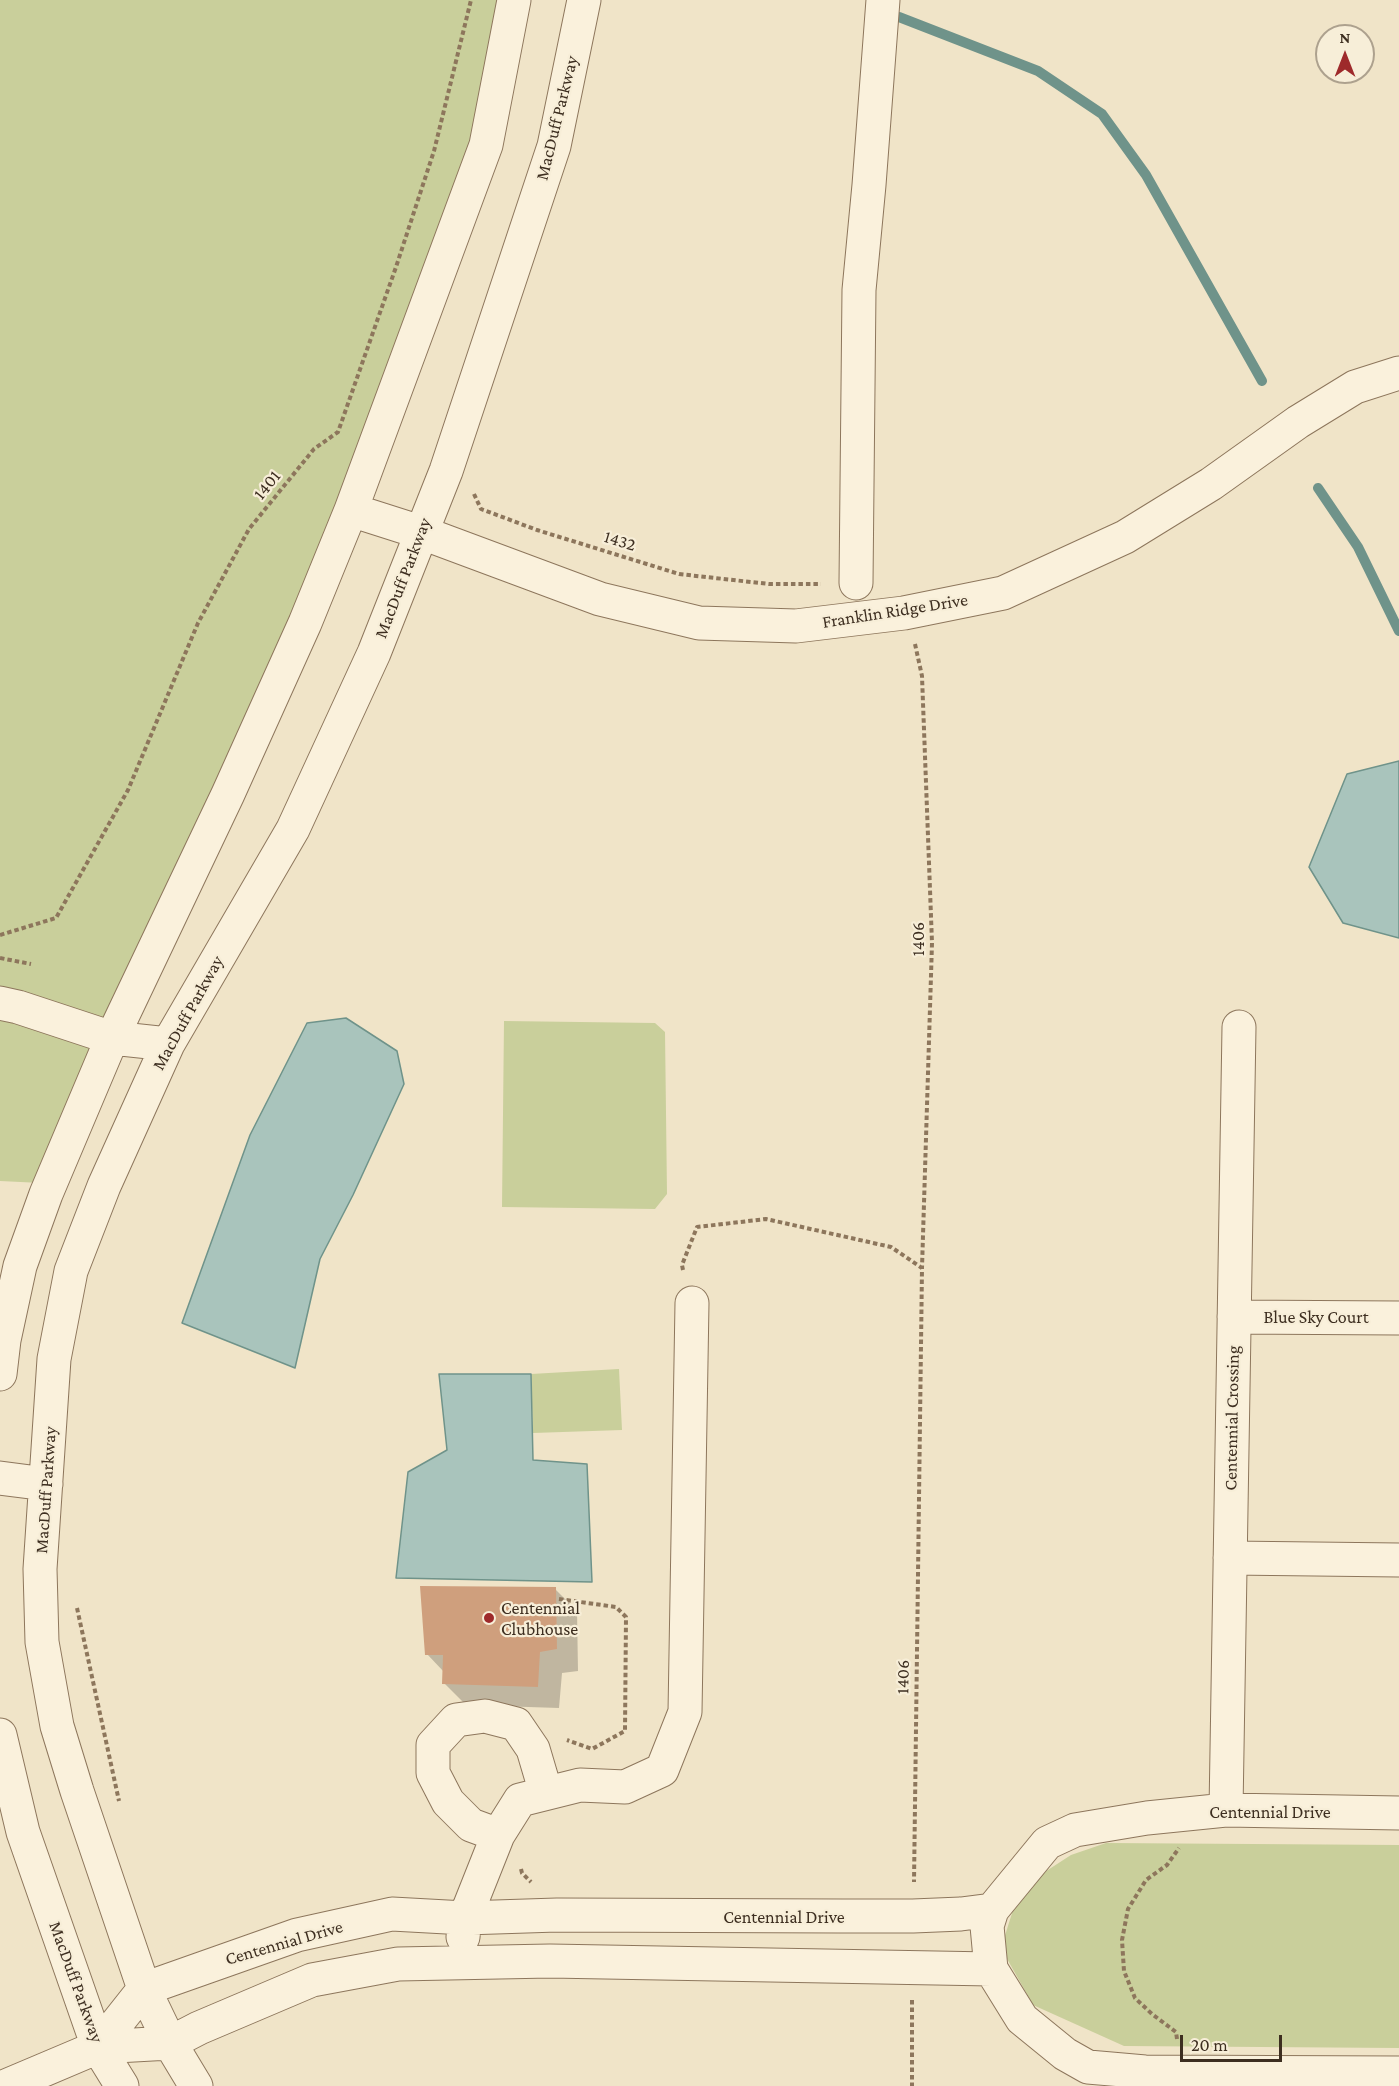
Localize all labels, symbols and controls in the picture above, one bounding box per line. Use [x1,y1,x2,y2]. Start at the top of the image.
north arrow [1315,24,1375,84]
text: N [1340,29,1350,46]
street label: MacDuff Parkway [531,53,583,183]
street label: 1401 [249,466,285,504]
street label: MacDuff Parkway [370,515,436,641]
street label: 1432 [602,526,638,556]
street label: Franklin Ridge Drive [821,589,969,633]
street label: 1406 [907,922,929,956]
street label: MacDuff Parkway [148,952,228,1074]
street label: Blue Sky Court [1263,1306,1369,1328]
street label: Centennial Crossing [1220,1345,1244,1491]
street label: MacDuff Parkway [31,1426,61,1554]
place label: Centennial Clubhouse [501,1597,580,1640]
marker: Centennial Clubhouse [482,1611,496,1625]
street label: 1406 [892,1660,914,1694]
street label: Centennial Drive [1209,1801,1331,1823]
street label: Centennial Drive [723,1906,845,1928]
street label: Centennial Drive [223,1916,345,1970]
street label: MacDuff Parkway [44,1918,108,2046]
scale bar [1183,2023,1285,2061]
text: 20 m [1191,2035,1228,2055]

